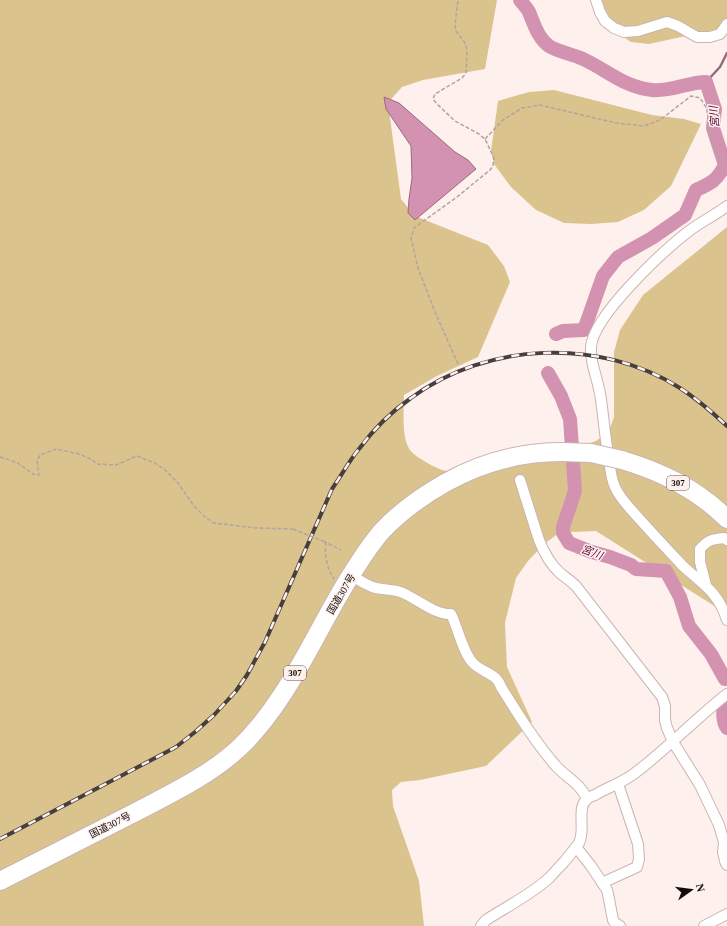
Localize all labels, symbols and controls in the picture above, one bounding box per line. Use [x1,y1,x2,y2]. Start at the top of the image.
water label: 宮川 [707,105,721,128]
road number: 307 [667,476,689,490]
water label: 宮川 [580,542,605,562]
street label: 国道307号 [325,572,357,616]
road number: 307 [284,666,306,680]
street label: 国道307号 [87,810,133,840]
north arrow [671,870,711,910]
text: N [694,882,707,893]

